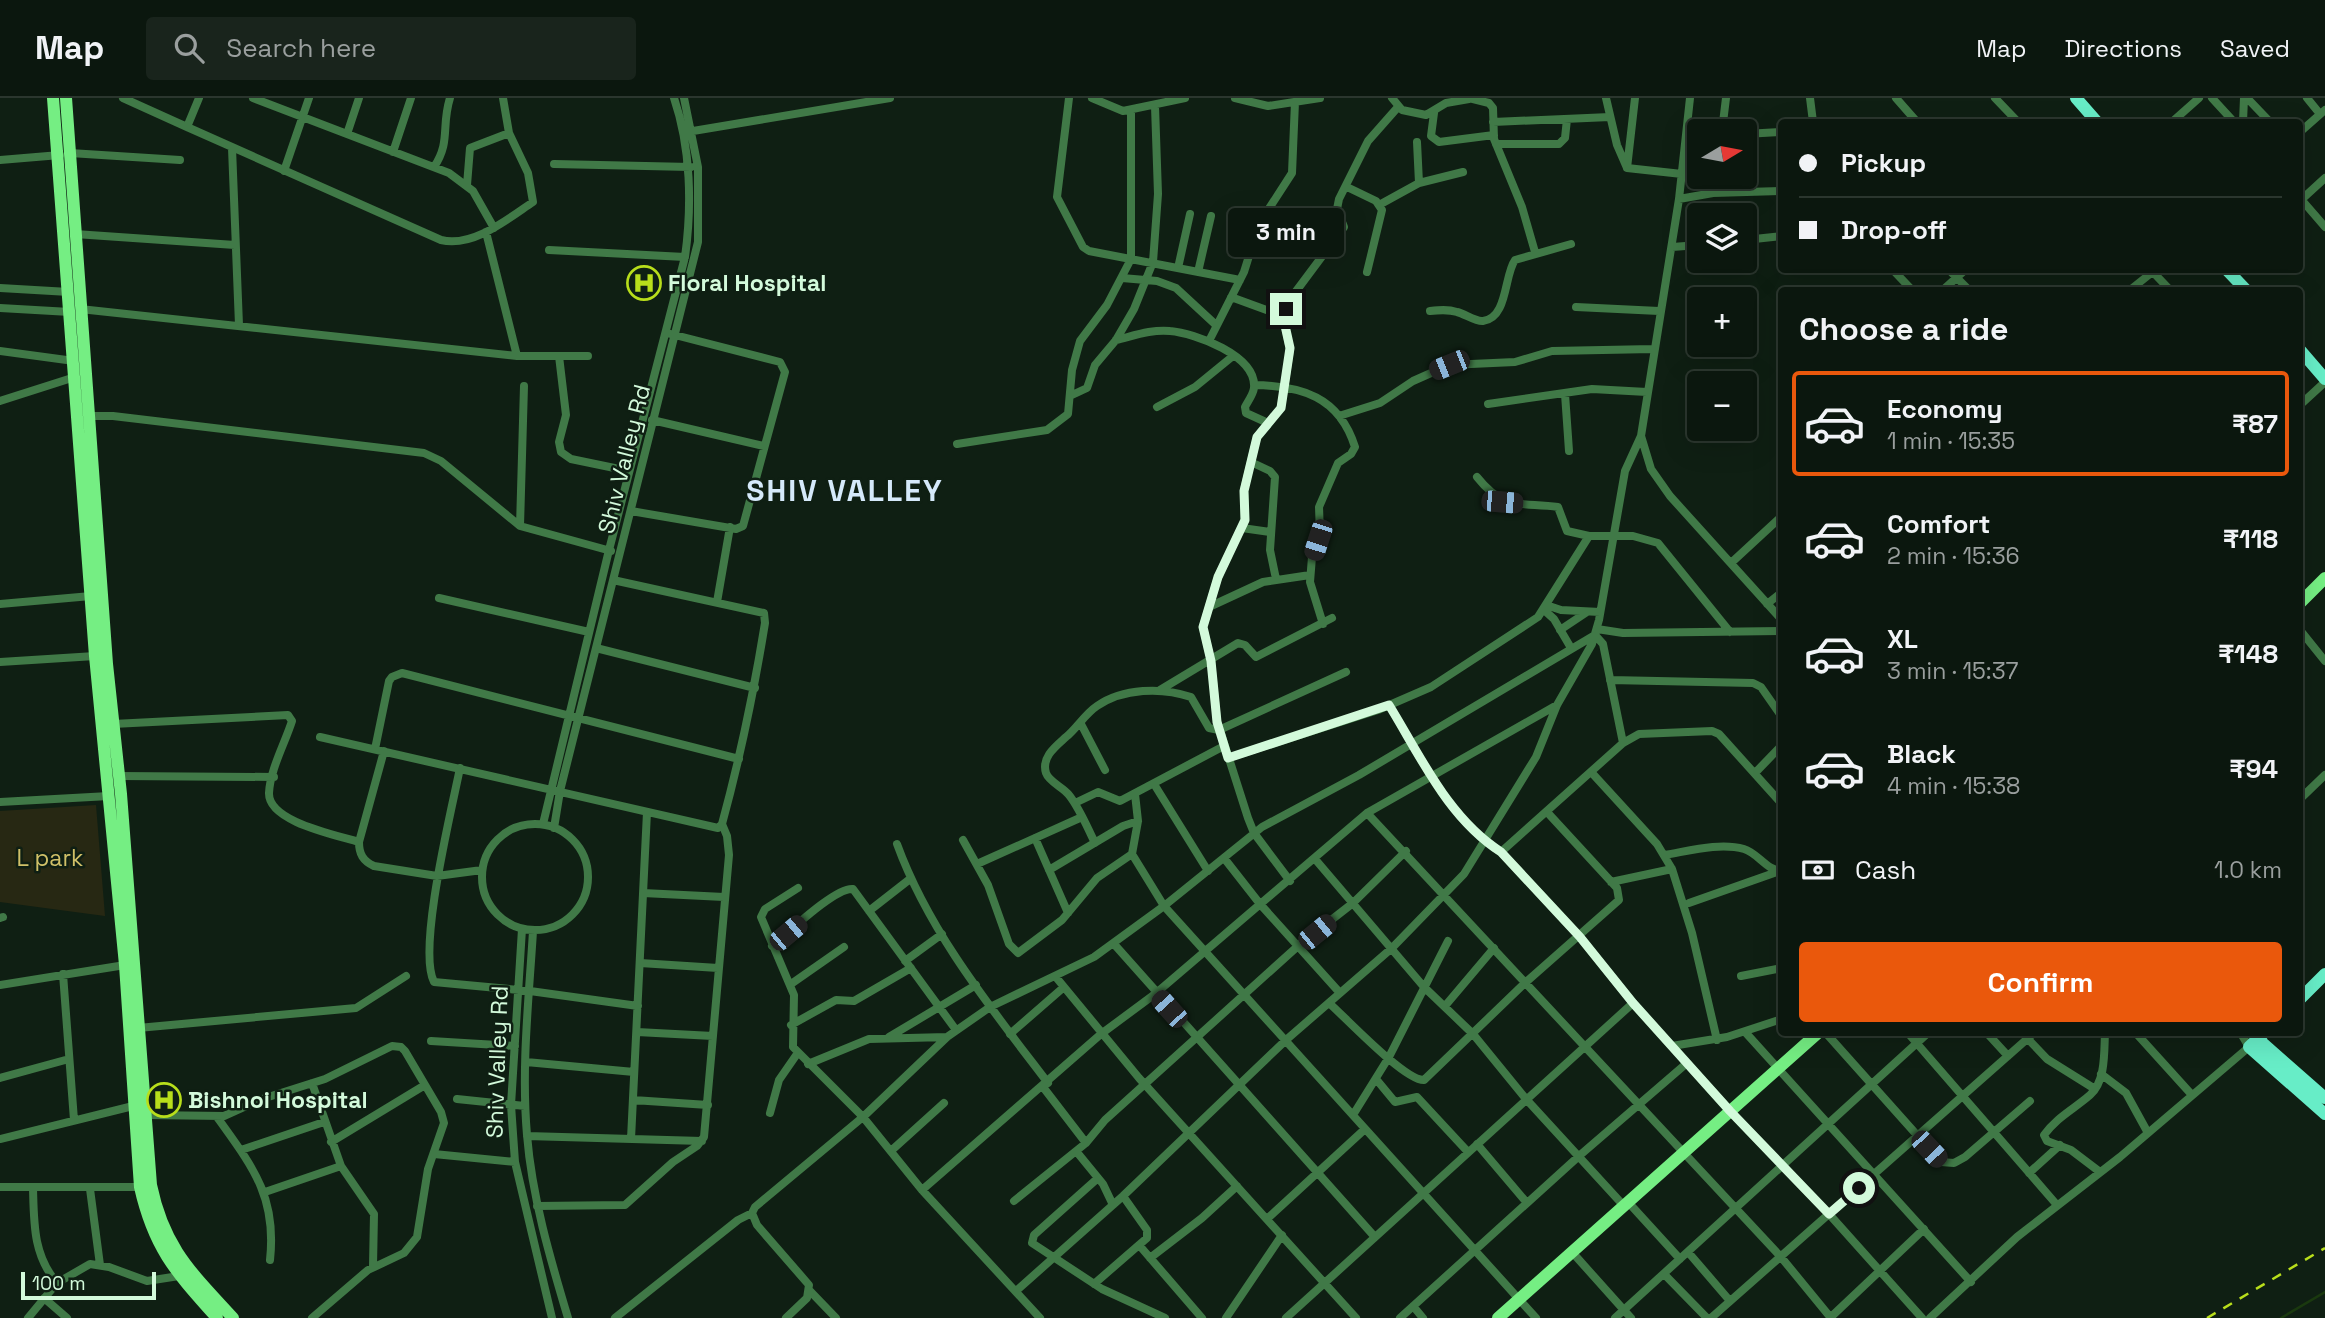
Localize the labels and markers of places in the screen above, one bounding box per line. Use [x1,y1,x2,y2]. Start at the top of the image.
hospital icon: Floral Hospital [625,264,663,302]
place label: Floral Hospital [668,268,826,298]
hospital icon: Bishnoi Hospital [145,1081,183,1119]
place label: Bishnoi Hospital [188,1085,368,1115]

